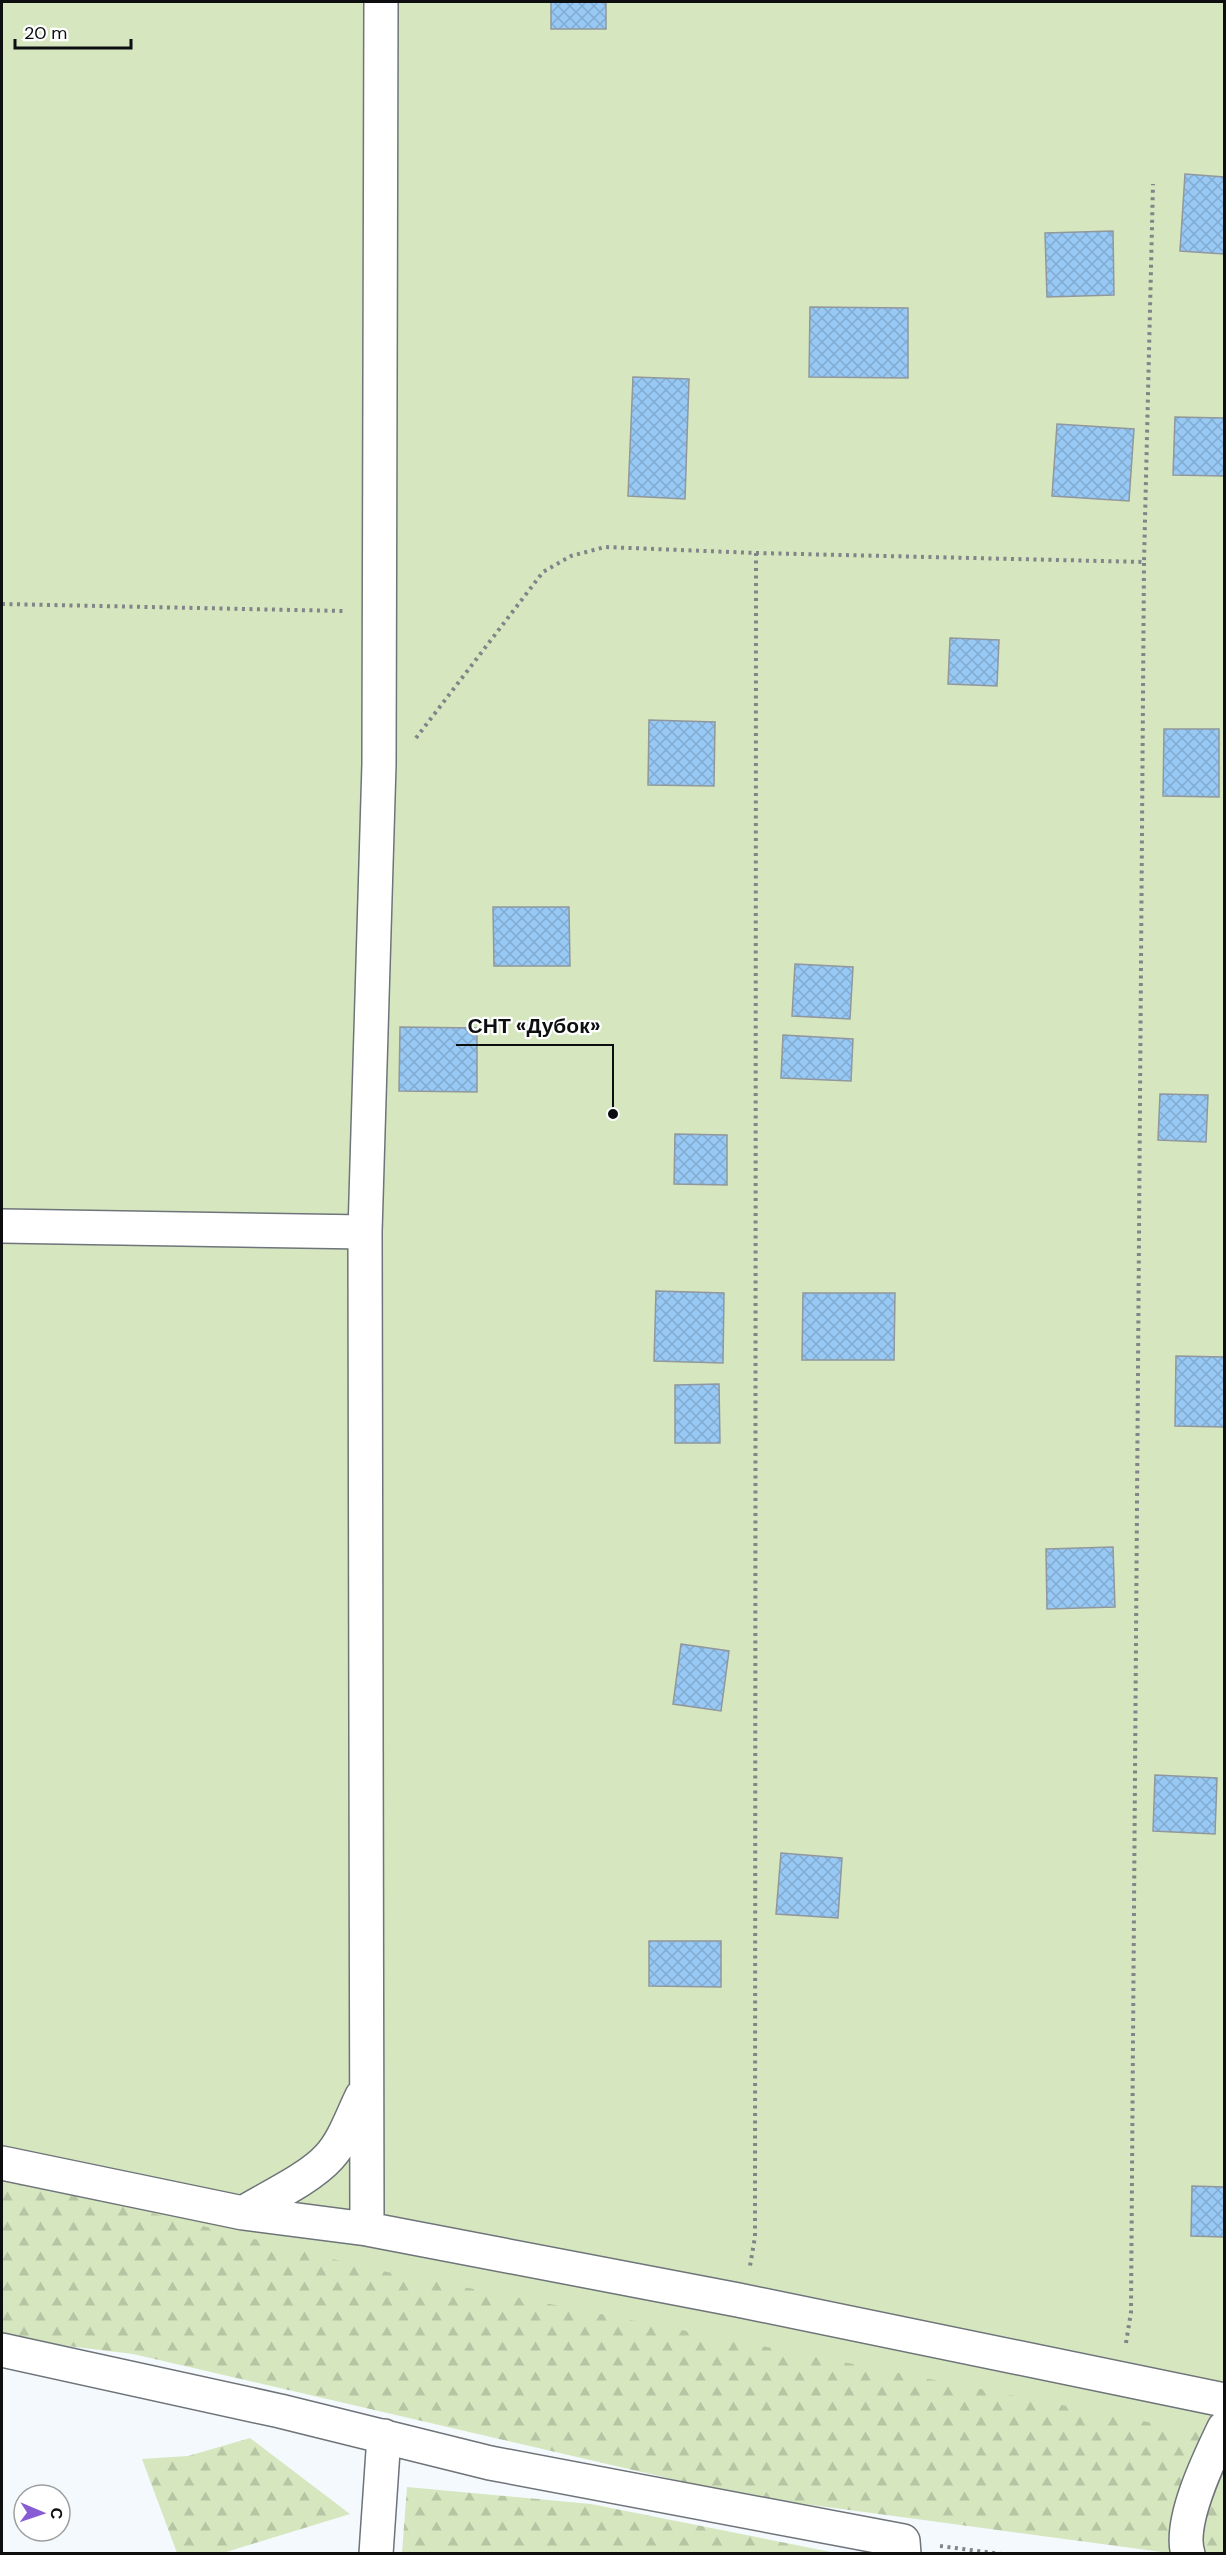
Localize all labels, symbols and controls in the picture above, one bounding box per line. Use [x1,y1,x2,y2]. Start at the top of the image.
scale bar [15,12,130,50]
text: 20 m [24,21,67,45]
callout: СНТ «Дубок» [456,1006,613,1045]
text: СНТ «Дубок» [468,1012,600,1040]
north arrow [12,2483,72,2543]
text: С [46,2507,67,2520]

